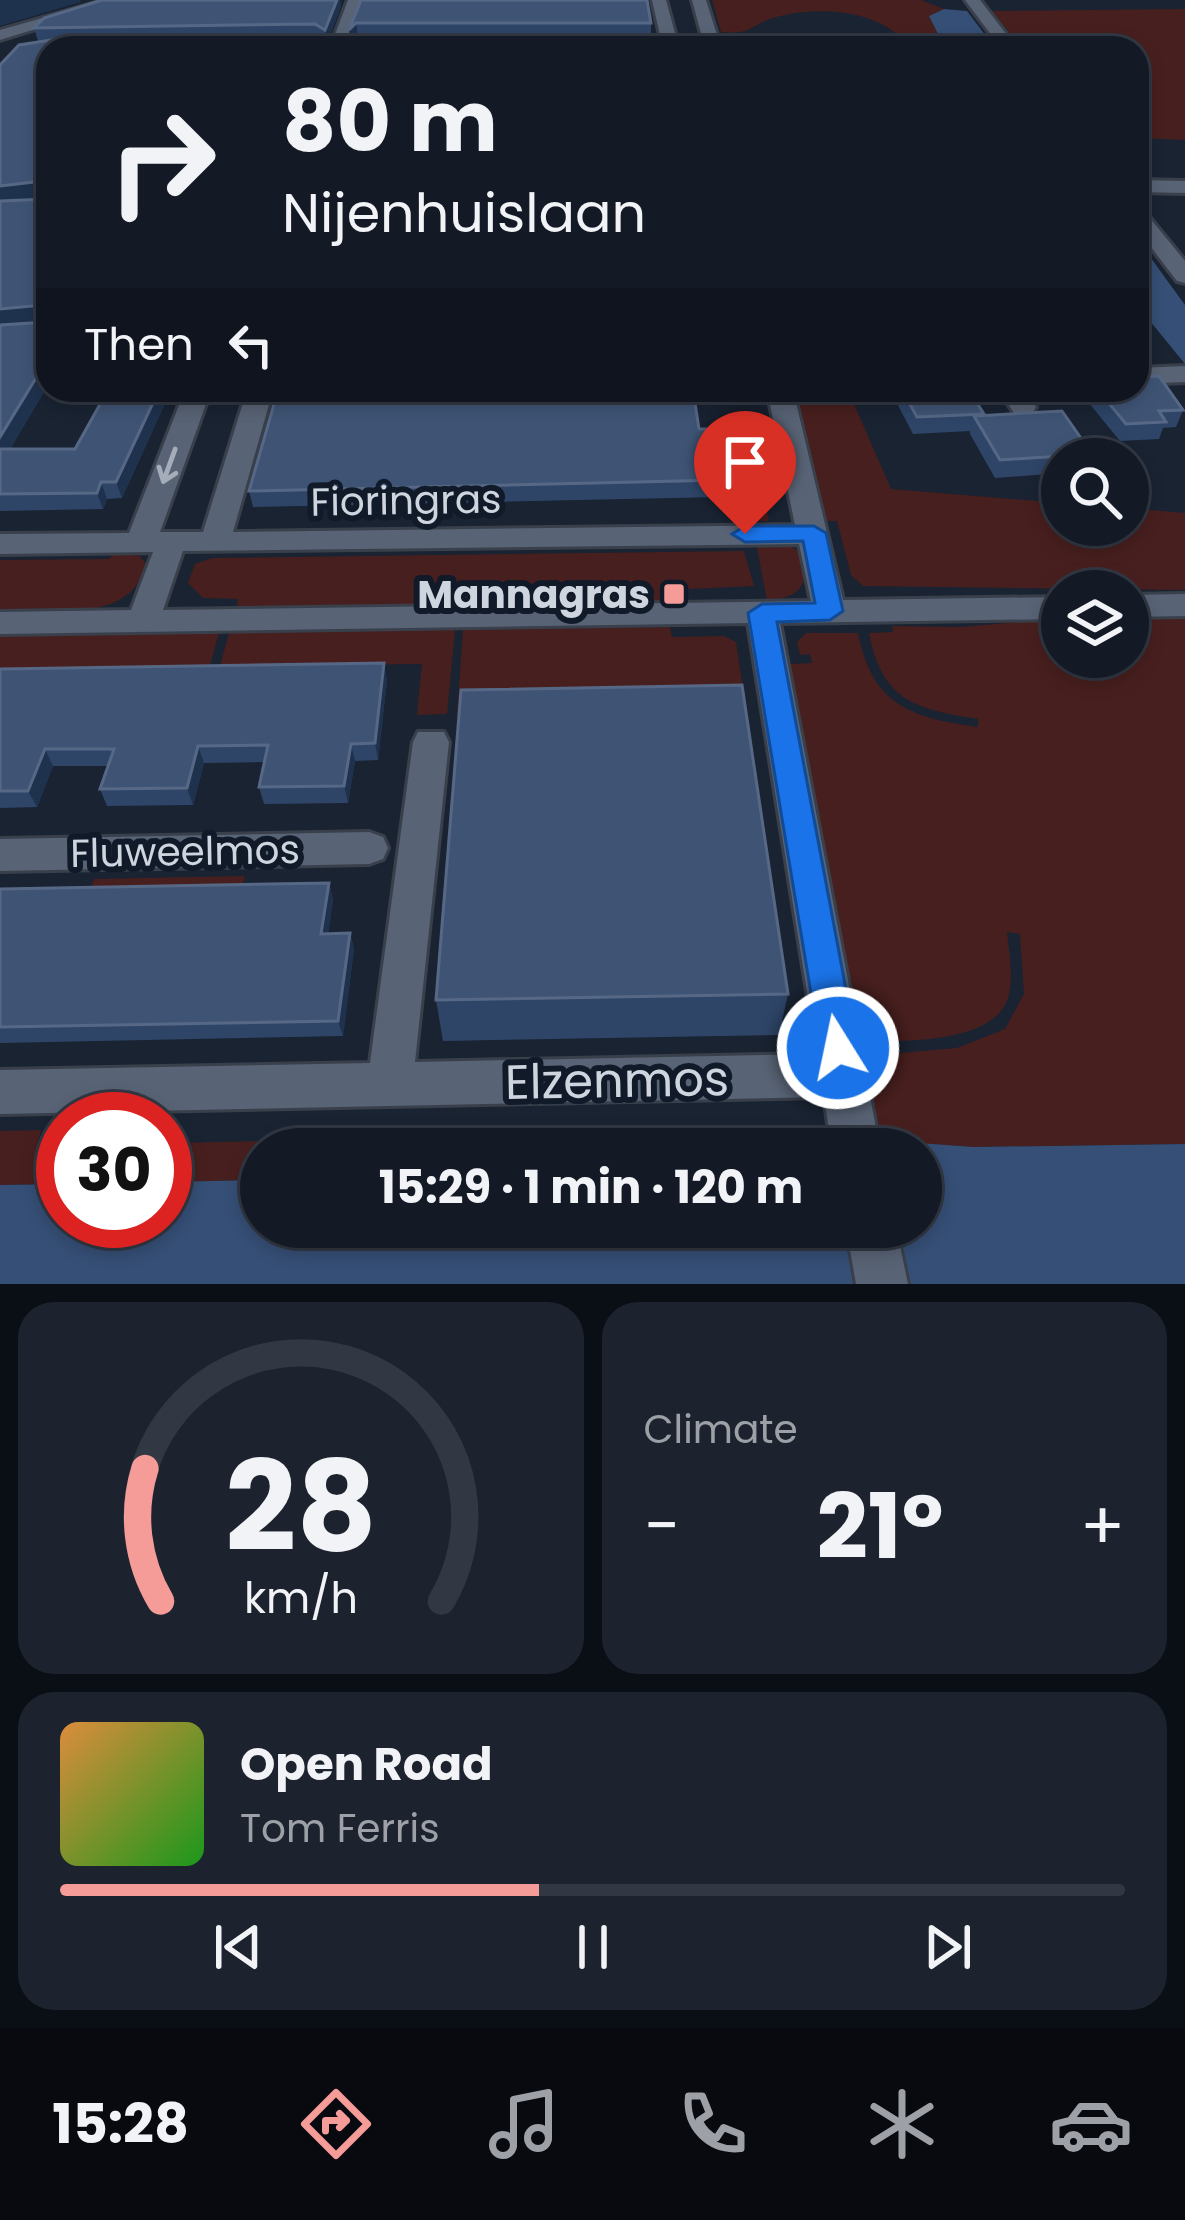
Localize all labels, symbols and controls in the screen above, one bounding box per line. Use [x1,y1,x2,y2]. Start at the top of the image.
text: 80 m [282,63,498,180]
icon: right [84,84,240,240]
text: Nijenhuislaan [282,175,646,251]
icon: left [218,312,284,378]
text: Then [84,313,194,376]
pin [694,411,796,534]
icon: arrive [712,429,778,495]
map controls [1041,438,1149,678]
button: search [1041,438,1149,546]
one-way arrow [157,447,179,484]
street label: Fioringras [310,471,502,530]
place label: Mannagras [417,567,650,622]
button: layers [1041,570,1149,678]
marker: Mannagras [661,581,687,607]
street label: Fluweelmos [70,822,300,881]
position arrow [775,985,901,1111]
street label: Elzenmos [504,1045,730,1116]
speed limit sign: 30 [36,1092,192,1248]
text: 15:29 · 1 min · 120 m [379,1156,803,1219]
text: Climate [644,1402,798,1457]
text: 28 [225,1419,377,1594]
text: 21° [816,1463,943,1590]
text: − [644,1480,680,1572]
text: + [1080,1480,1125,1572]
text: km/h [244,1568,358,1628]
text: Open Road [240,1733,493,1796]
text: Tom Ferris [240,1801,440,1856]
icon: previous [205,1914,271,1980]
icon: pause [560,1914,626,1980]
icon: next [915,1914,981,1980]
icon: directions [294,2082,378,2166]
icon: music [482,2082,566,2166]
icon: phone [671,2082,755,2166]
icon: climate [860,2082,944,2166]
icon: car [1049,2082,1133,2166]
text: 15:28 [52,2086,189,2162]

